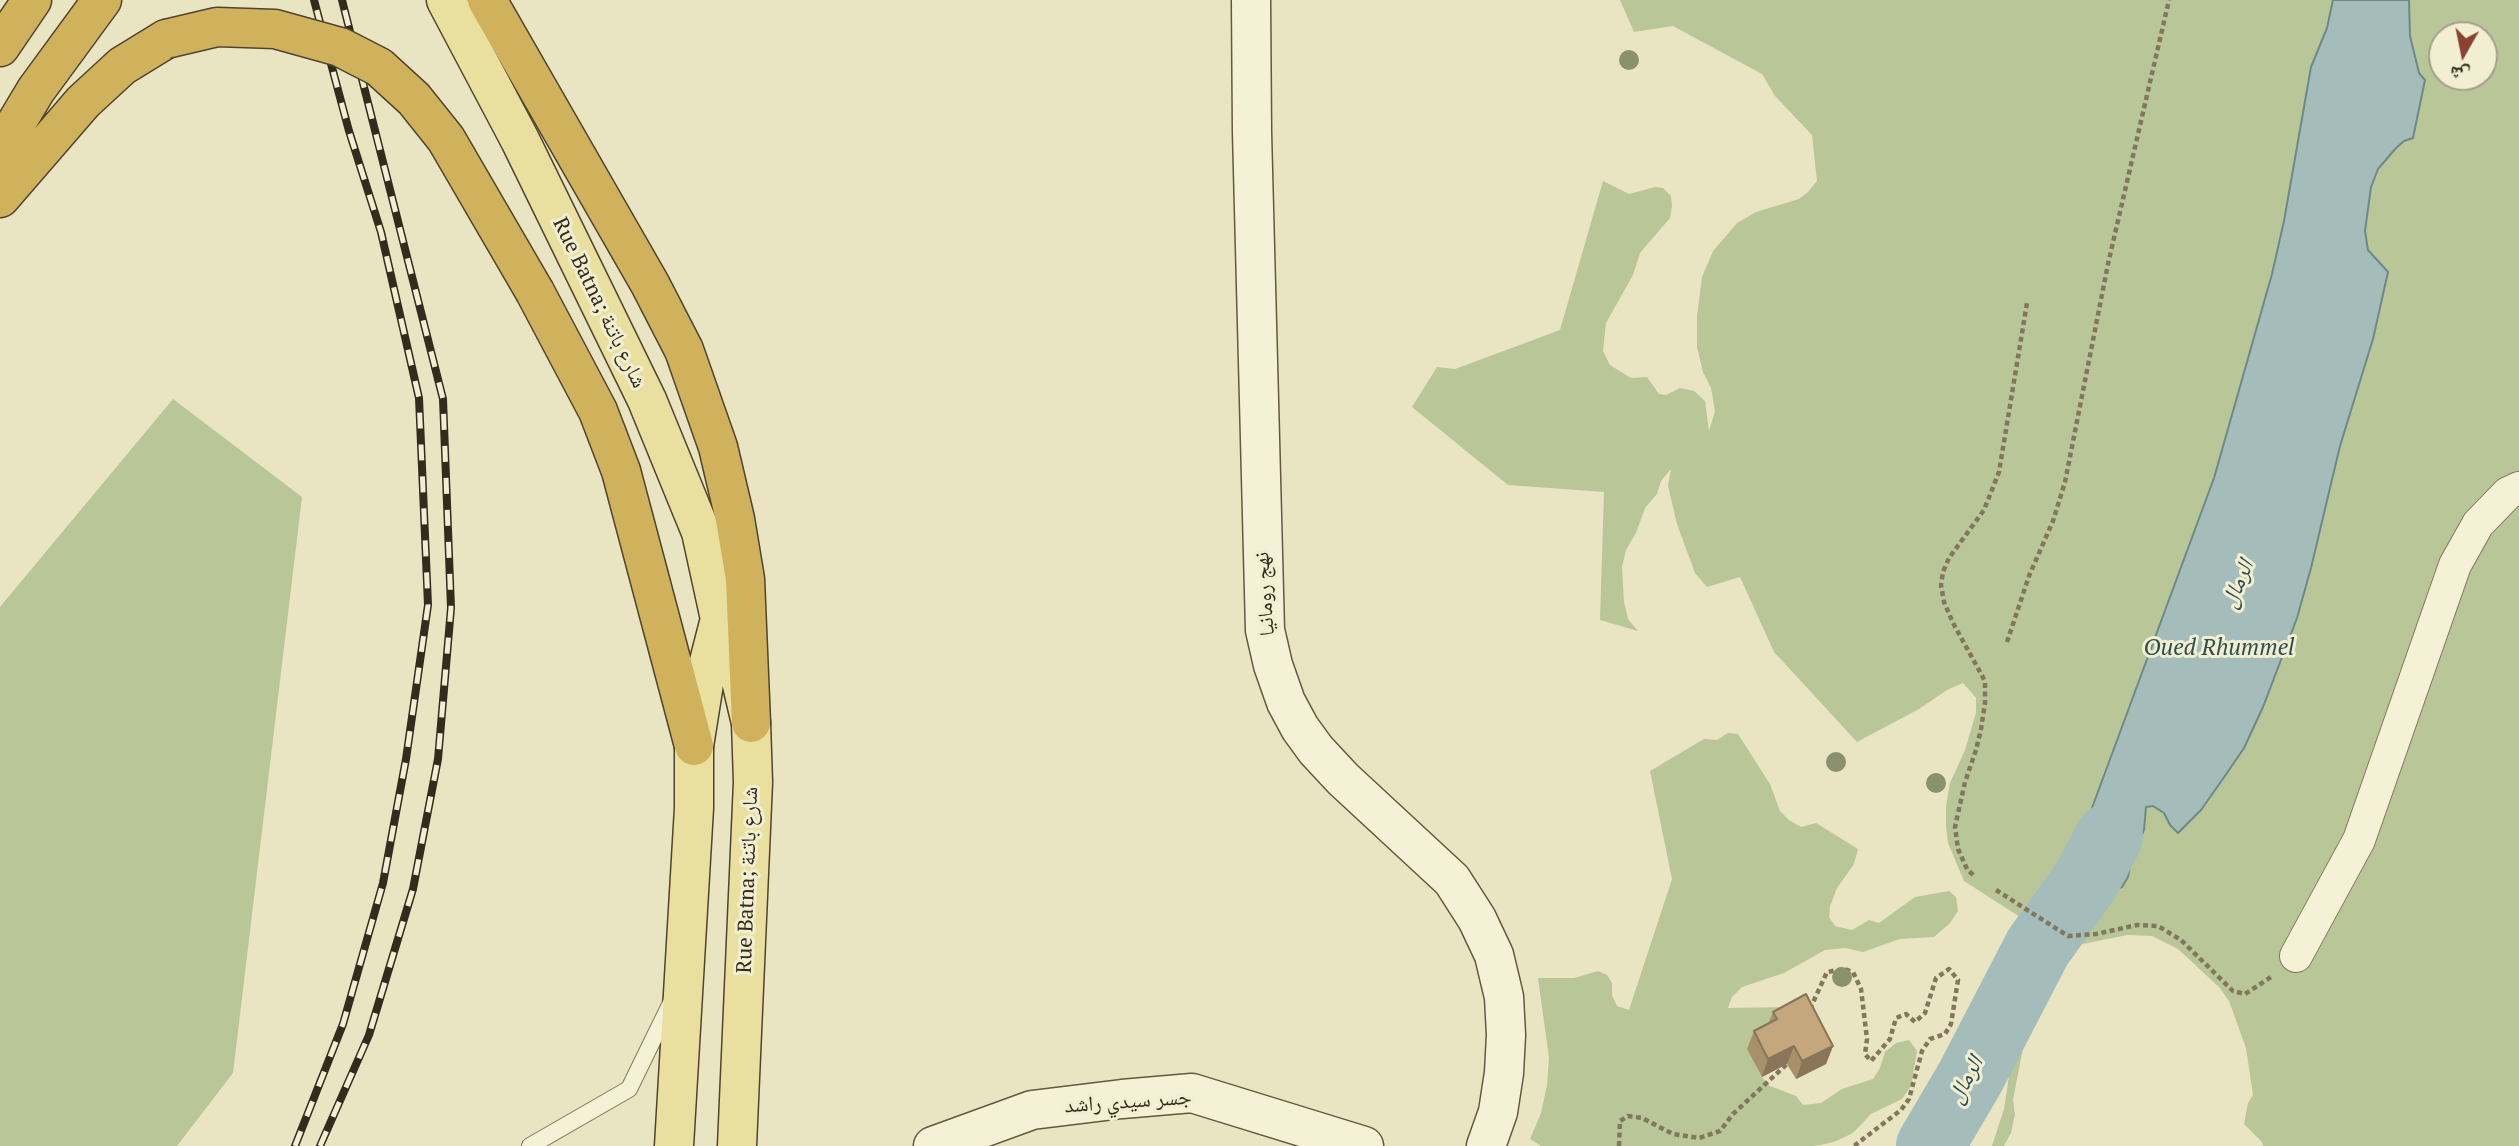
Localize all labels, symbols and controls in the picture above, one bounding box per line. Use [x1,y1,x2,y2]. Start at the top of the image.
north arrow [2428,21,2498,91]
text: ش [2448,61,2472,89]
street label: Rue Batna; شارع باتنة [547,214,651,392]
street label: نهج رومانيا [1249,551,1281,637]
water label: الرمال [2216,556,2260,612]
water label: Oued Rhummel [2144,634,2294,662]
street label: Rue Batna; شارع باتنة [732,786,764,974]
water label: الرمال [1942,1052,1990,1108]
street label: جسر سيدي راشد [1064,1085,1192,1119]

